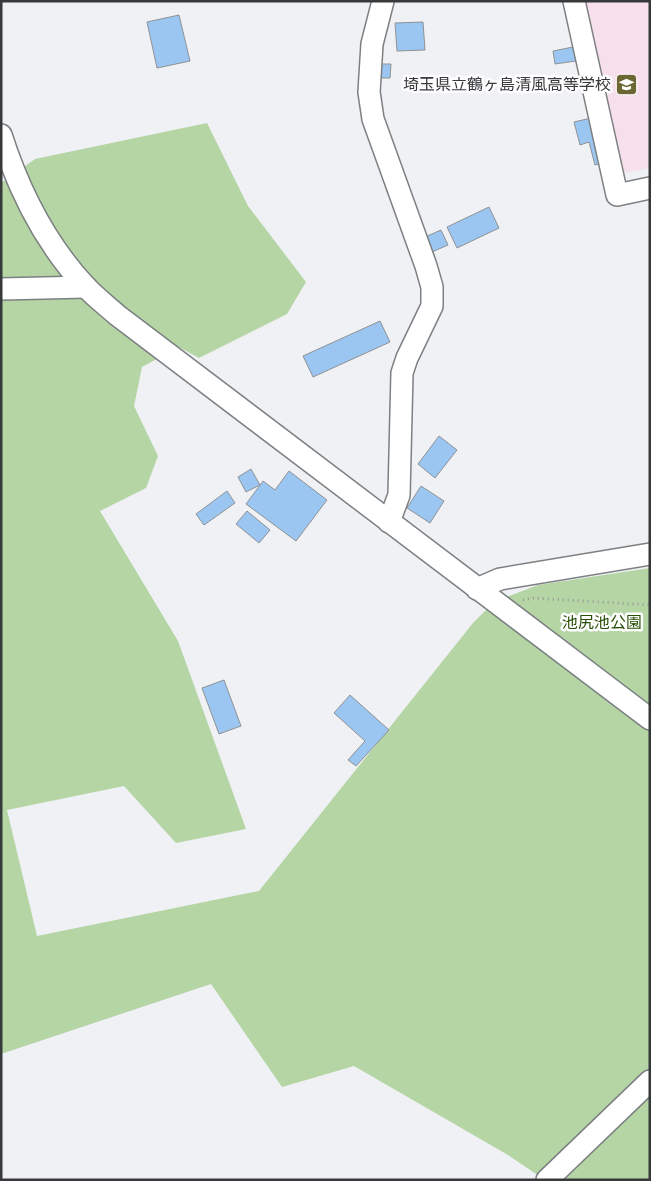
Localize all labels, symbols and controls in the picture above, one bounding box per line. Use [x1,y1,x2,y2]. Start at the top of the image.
school or university icon: 埼玉県立鶴ヶ島清風高等学校 [615,73,639,97]
place label: 埼玉県立鶴ヶ島清風高等学校 [403,74,611,96]
park label: 池尻池公園 [562,612,642,634]

